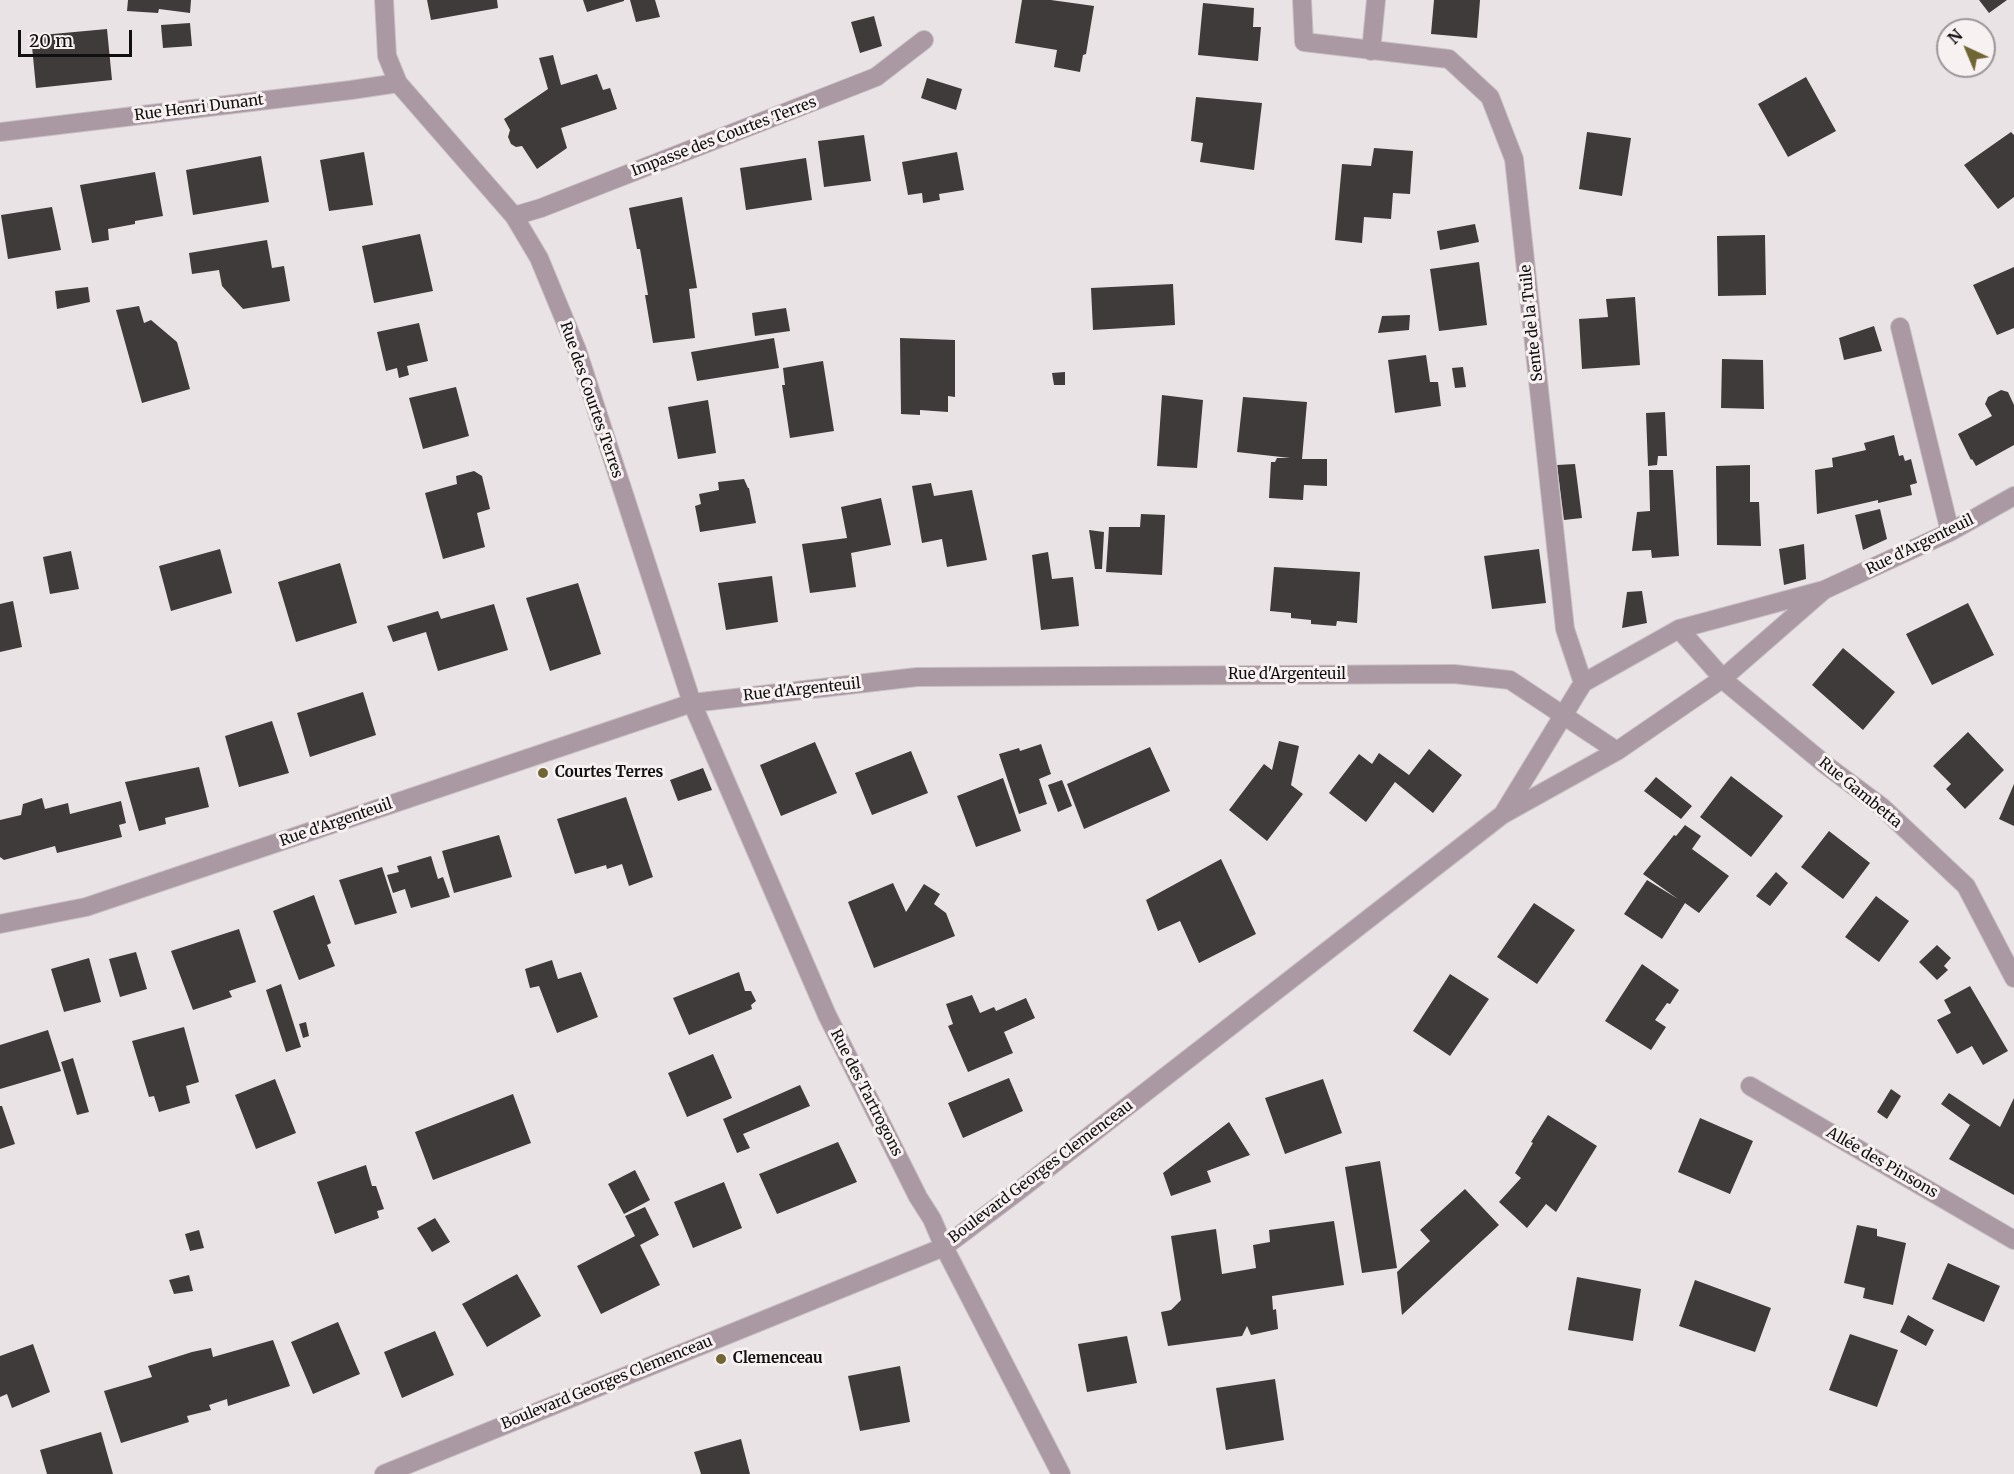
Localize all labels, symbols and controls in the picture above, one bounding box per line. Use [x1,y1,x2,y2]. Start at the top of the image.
scale bar [21,18,135,56]
north arrow [1936,18,1996,78]
text: N [1943,25,1966,48]
text: 20 m [29,29,73,52]
street label: Rue Henri Dunant [133,91,265,125]
street label: Impasse des Courtes Terres [629,93,819,181]
street label: Sente de la Tuile [1517,264,1547,382]
street label: Rue des Courtes Terres [556,319,626,481]
street label: Rue d'Argenteuil [1863,511,1977,579]
street label: Rue d'Argenteuil [1228,666,1346,684]
street label: Rue d'Argenteuil [742,675,862,705]
street label: Rue Gambetta [1815,754,1905,832]
place label: Courtes Terres [555,764,663,782]
marker: Courtes Terres [536,766,550,780]
street label: Rue d'Argenteuil [277,795,395,851]
street label: Rue des Tartrogons [826,1027,906,1159]
street label: Boulevard Georges Clemenceau [945,1097,1137,1247]
street label: Allée des Pinsons [1823,1124,1941,1202]
street label: Boulevard Georges Clemenceau [499,1332,715,1434]
place label: Clemenceau [733,1350,823,1368]
marker: Clemenceau [714,1352,728,1366]

